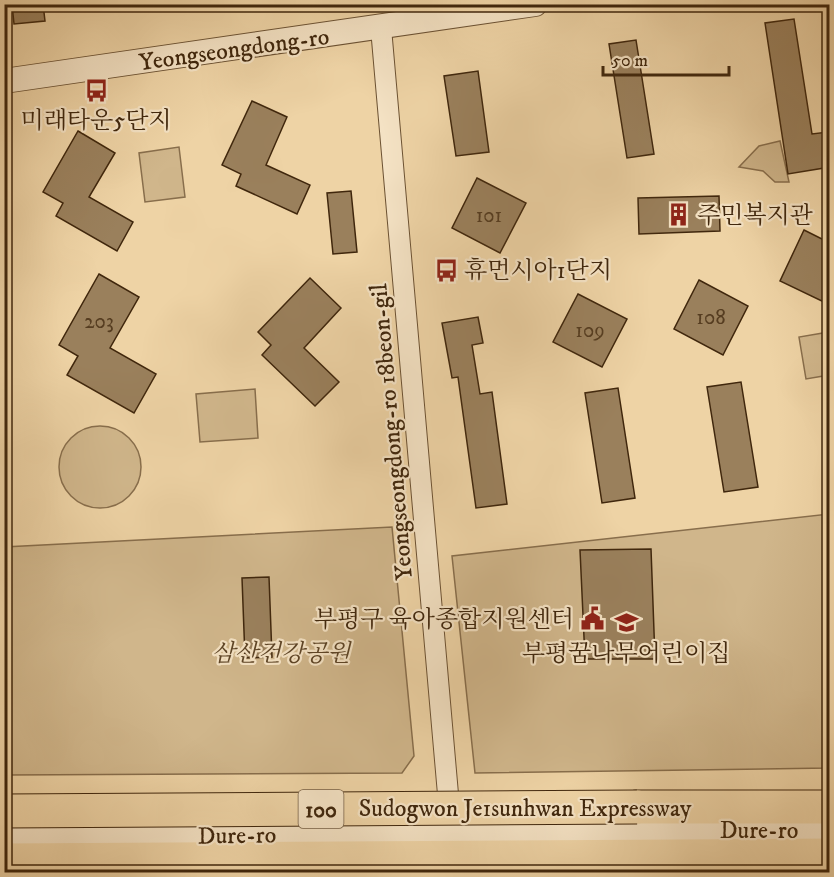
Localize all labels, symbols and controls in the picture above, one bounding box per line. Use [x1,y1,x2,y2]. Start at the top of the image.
street label: Yeongseongdong-ro [137,22,331,78]
scale bar [603,39,729,77]
text: 50 m [612,50,648,72]
bus stop icon: 미래타운5단지 [83,77,109,103]
place label: 미래타운5단지 [20,106,172,136]
place label: 주민복지관 [697,201,813,231]
building icon: 주민복지관 [666,202,692,228]
house number: 101 [476,203,502,229]
place label: 휴먼시아1단지 [464,256,612,286]
bus stop icon: 휴먼시아1단지 [433,257,459,283]
street label: Yeongseongdong-ro 18beon-gil [364,282,420,581]
house number: 108 [696,305,726,331]
house number: 203 [84,309,114,335]
house number: 109 [575,318,605,344]
place label: 부평구 육아종합지원센터 [314,605,574,635]
public building icon: 부평구 육아종합지원센터 [579,606,605,632]
school or university icon: 부평꿈나무어린이집 [613,610,639,636]
park label: 삼산건강공원 [211,639,352,669]
place label: 부평꿈나무어린이집 [522,639,730,669]
road number: 100 [298,790,344,828]
street label: Sudogwon Je1sunhwan Expressway [359,794,692,824]
street label: Dure-ro [720,816,798,846]
street label: Dure-ro [197,820,277,852]

